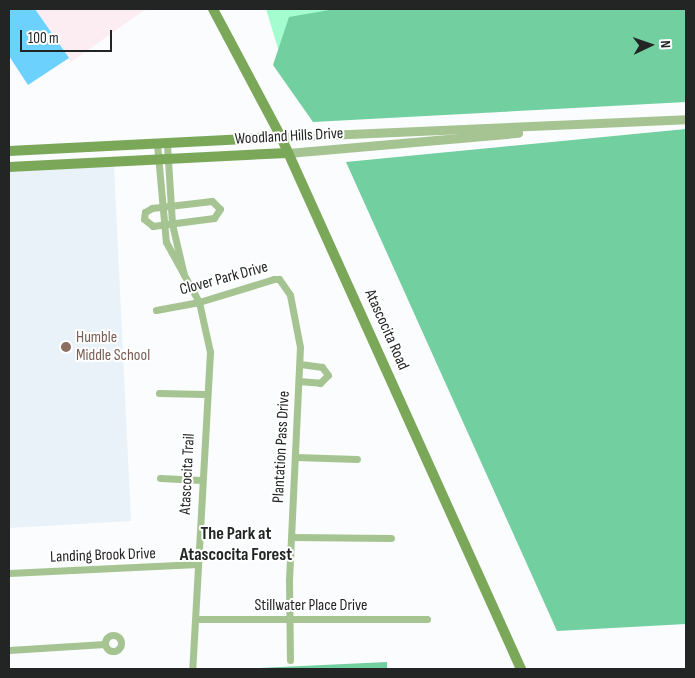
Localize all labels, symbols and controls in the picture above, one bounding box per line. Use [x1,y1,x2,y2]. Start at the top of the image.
scale bar [22,20,115,52]
north arrow [625,20,675,70]
text: 100 m [28,29,59,48]
text: N [657,40,674,48]
street label: Woodland Hills Drive [234,125,344,149]
street label: Clover Park Drive [178,258,270,300]
street label: Atascocita Road [360,287,412,373]
place label: Humble Middle School [76,328,150,366]
marker: Humble Middle School [60,341,72,353]
street label: Plantation Pass Drive [269,390,295,504]
street label: Atascocita Trail [176,433,200,515]
district label: The Park at Atascocita Forest [180,524,292,566]
street label: Landing Brook Drive [50,545,156,567]
street label: Stillwater Place Drive [254,596,368,616]

